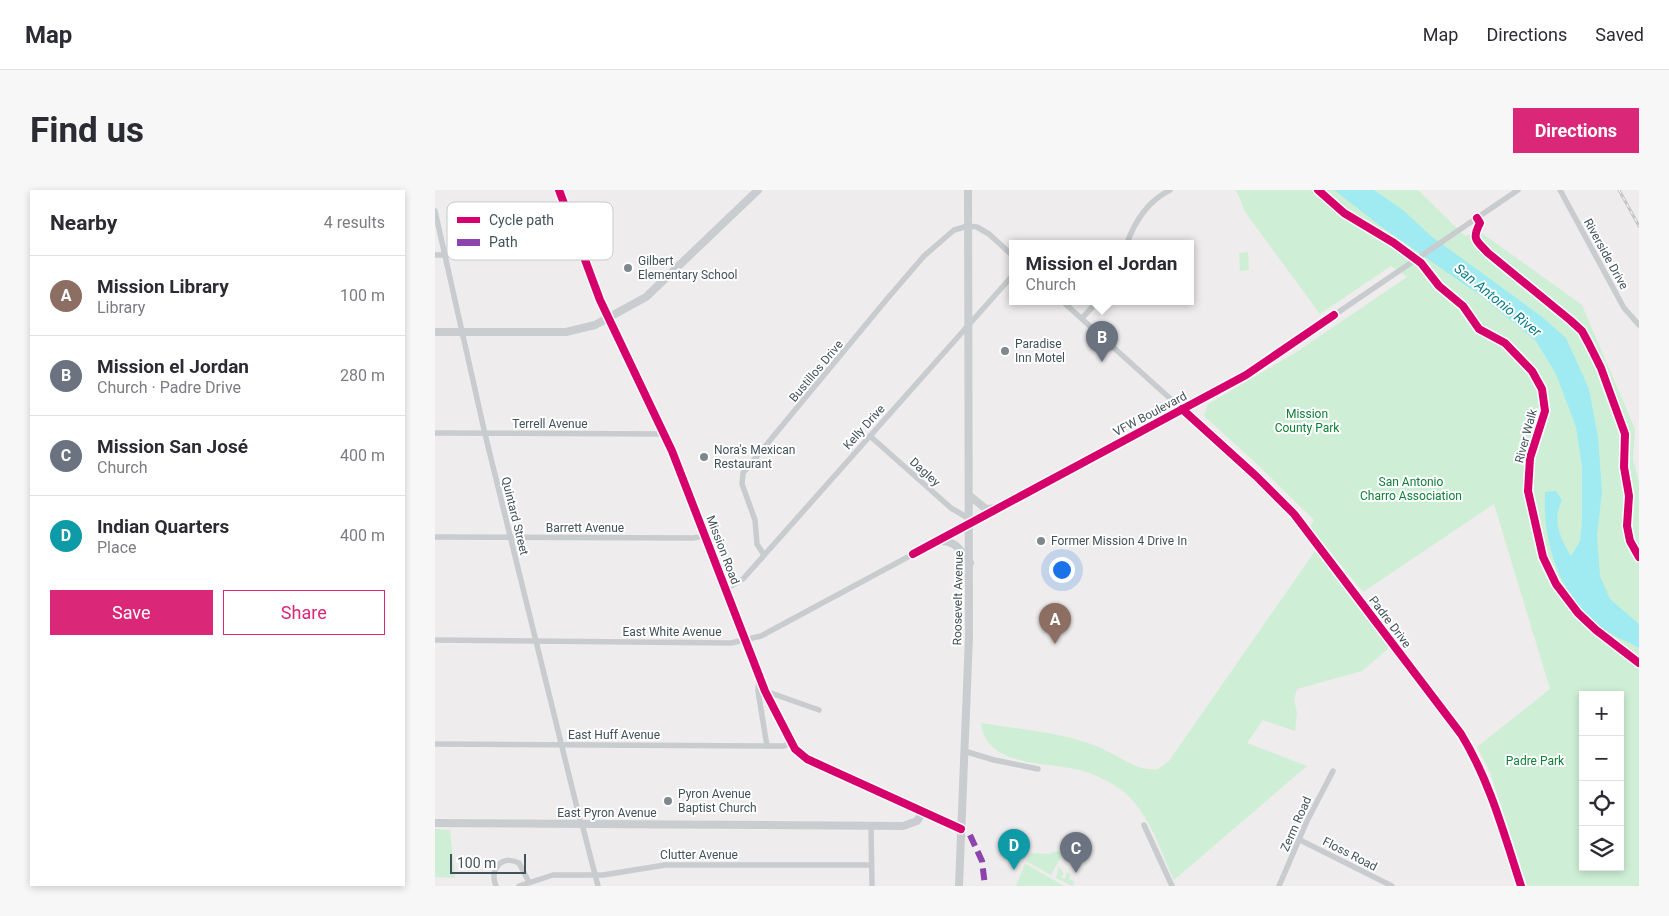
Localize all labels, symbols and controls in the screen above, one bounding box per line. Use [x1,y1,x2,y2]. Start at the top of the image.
text: Map [25,21,72,49]
text: Map [1423,24,1458,45]
text: Directions [1486,24,1567,45]
text: Saved [1595,24,1644,45]
button: Directions [1513,108,1639,153]
text: Find us [30,110,144,151]
legend [447,202,613,260]
text: Nearby [50,211,117,235]
text: Cycle path [489,212,554,228]
text: 4 results [324,213,385,232]
street label: Riverside Drive [1581,216,1631,292]
text: Path [489,234,518,250]
popup [1009,240,1194,305]
text: Mission el Jordan [1026,252,1177,275]
place label: Gilbert Elementary School [638,254,738,282]
water label: San Antonio River [1451,260,1545,340]
marker: Gilbert Elementary School [622,262,634,274]
text: Mission Library [97,275,229,298]
text: Church [1026,275,1076,294]
text: A [61,286,71,305]
text: 100 m [340,286,385,305]
text: Library [97,298,145,317]
pin: B [1086,321,1118,362]
street label: Bustillos Drive [786,337,846,405]
place label: Paradise Inn Motel [1015,337,1065,365]
marker: Paradise Inn Motel [999,345,1011,357]
text: Mission el Jordan [97,355,249,378]
text: B [61,366,71,385]
text: 280 m [340,366,385,385]
text: Church · Padre Drive [97,378,241,397]
street label: VFW Boulevard [1111,389,1189,439]
street label: Kelly Drive [840,402,888,452]
park label: Mission County Park [1275,407,1340,435]
street label: River Walk [1512,407,1540,465]
street label: Terrell Avenue [512,417,588,431]
text: Mission San José [97,435,248,458]
place label: Nora's Mexican Restaurant [714,443,795,471]
text: C [61,446,71,465]
text: 400 m [340,446,385,465]
marker: Nora's Mexican Restaurant [698,451,710,463]
street label: Dagley [907,455,943,489]
text: Church [97,458,148,477]
street label: Quintard Street [499,475,532,557]
park label: San Antonio Charro Association [1360,475,1462,503]
street label: Mission Road [703,514,743,586]
text: Indian Quarters [97,515,229,538]
street label: Barrett Avenue [546,521,624,535]
text: D [61,526,71,545]
text: 400 m [340,526,385,545]
place label: Former Mission 4 Drive In [1051,534,1187,548]
marker: Former Mission 4 Drive In [1035,535,1047,547]
text: Place [97,538,137,557]
street label: Roosevelt Avenue [950,551,966,645]
your location [1049,557,1075,583]
button: Save [50,590,213,635]
button: Share [223,590,385,635]
street label: Padre Drive [1366,593,1414,651]
pin: A [1039,603,1071,644]
street label: East White Avenue [622,625,722,639]
map controls [1579,691,1624,871]
button: + [1579,691,1624,736]
street label: East Huff Avenue [568,728,660,742]
button: − [1579,736,1624,781]
park label: Padre Park [1506,754,1565,768]
button: locate [1579,781,1624,826]
place label: Pyron Avenue Baptist Church [678,787,757,815]
street label: Zerm Road [1278,794,1314,854]
marker: Pyron Avenue Baptist Church [662,795,674,807]
street label: East Pyron Avenue [557,806,657,820]
button: layers [1579,826,1624,871]
pin: D [998,829,1030,870]
pin: C [1060,832,1092,873]
street label: Floss Road [1320,834,1380,874]
street label: Clutter Avenue [660,848,738,862]
scale bar [450,851,526,874]
text: 100 m [457,855,496,871]

